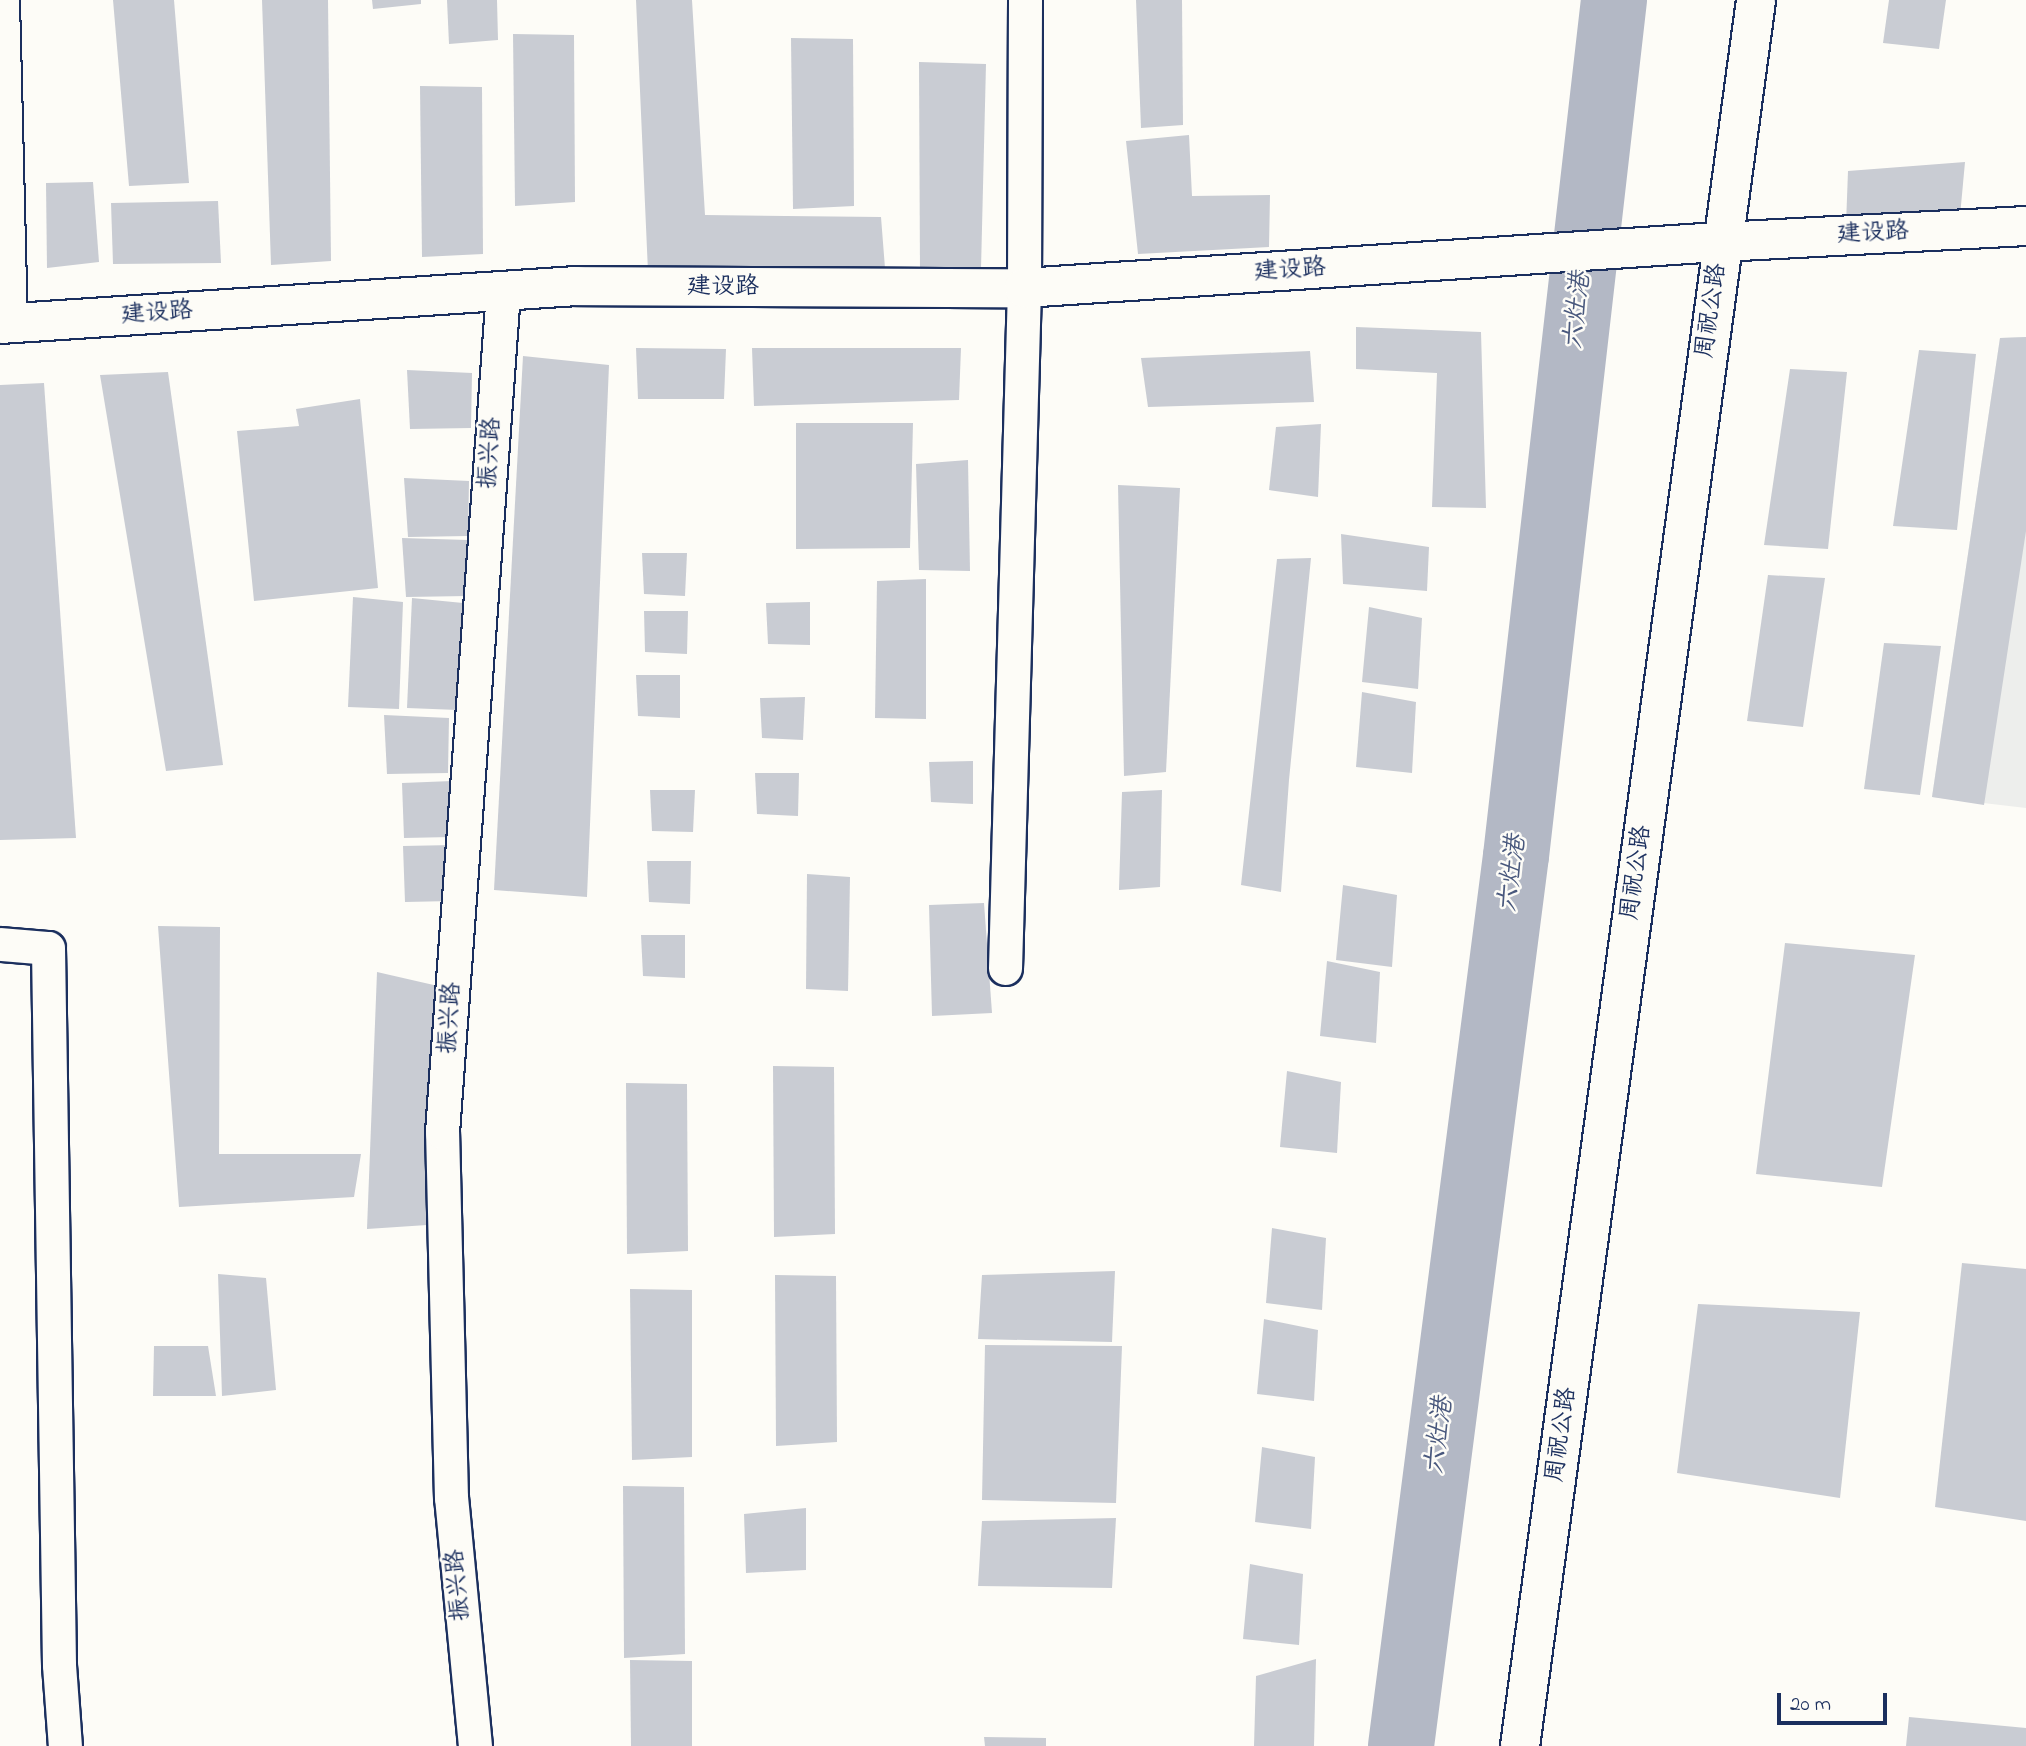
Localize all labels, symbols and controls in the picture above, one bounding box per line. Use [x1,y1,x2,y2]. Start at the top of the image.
street label: 建设路 [1836,218,1910,250]
street label: 建设路 [1253,254,1327,288]
street label: 周祝公路 [1691,261,1733,361]
water label: 六灶港 [1559,271,1599,351]
street label: 建设路 [687,274,759,302]
street label: 建设路 [120,297,194,331]
street label: 振兴路 [474,416,508,490]
street label: 周祝公路 [1616,823,1658,923]
water label: 六灶港 [1494,833,1534,915]
street label: 振兴路 [434,981,468,1055]
street label: 周祝公路 [1541,1385,1583,1485]
water label: 六灶港 [1421,1395,1461,1477]
street label: 振兴路 [442,1548,476,1622]
scale bar [1781,1680,1891,1724]
text: 20 m [1790,1690,1831,1720]

